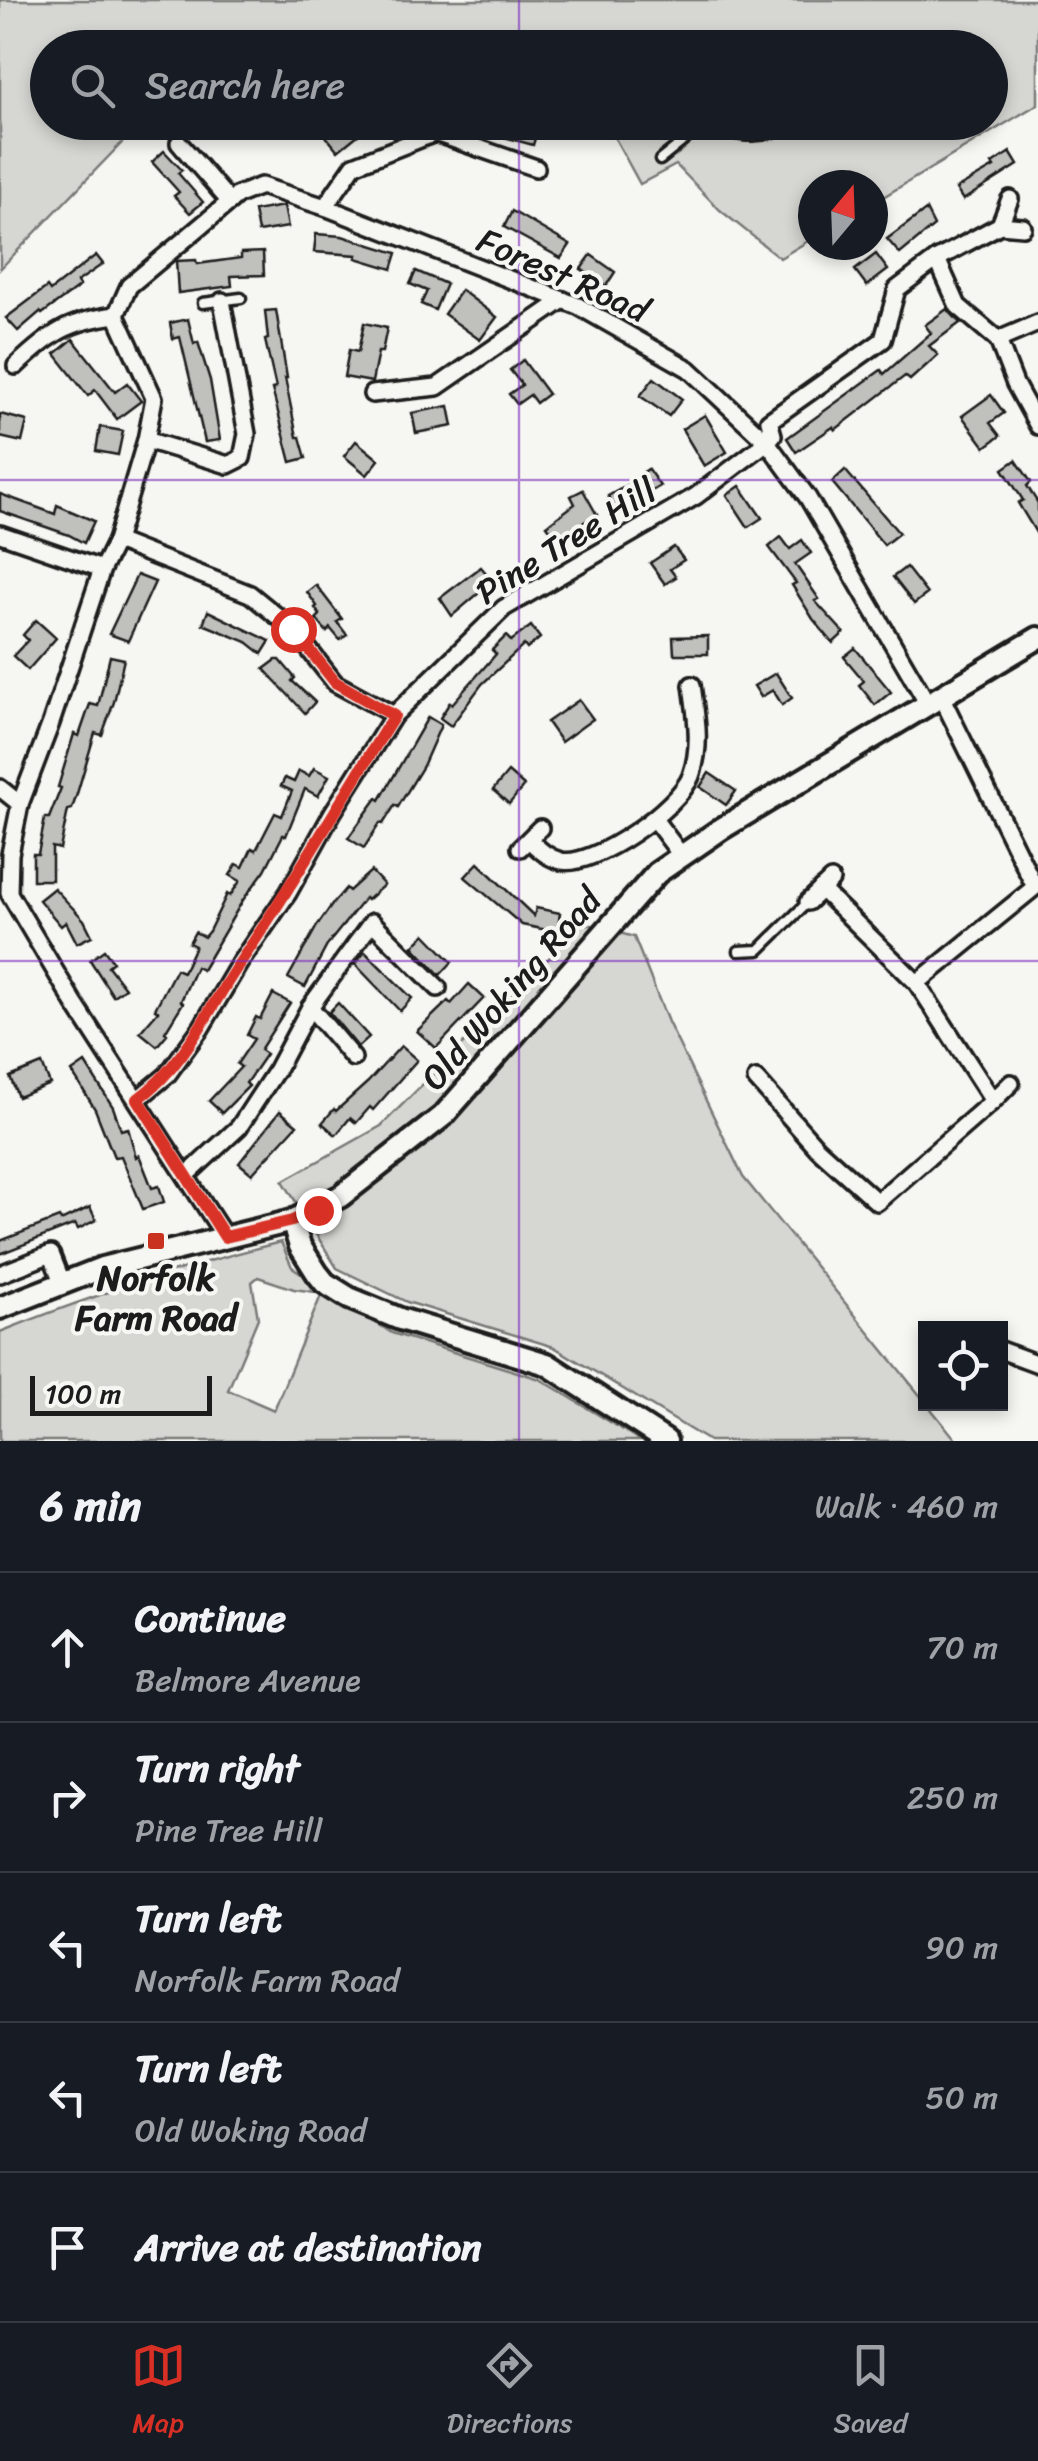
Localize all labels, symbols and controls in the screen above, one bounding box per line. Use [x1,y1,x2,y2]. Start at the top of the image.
search box [30,30,1008,140]
text: Search here [145,52,345,119]
icon: search [65,58,120,113]
north arrow [798,170,888,260]
street label: Forest Road [467,209,662,342]
street label: Pine Tree Hill [463,460,670,622]
route start [271,607,317,653]
street label: Old Woking Road [404,871,619,1105]
route end [296,1188,342,1234]
marker: Norfolk Farm Road [145,1230,167,1252]
place label: Norfolk Farm Road [74,1247,240,1349]
map controls [918,1321,1008,1411]
button: locate [918,1321,1008,1411]
text: 100 m [45,1369,121,1418]
scale bar [30,1371,212,1416]
text: 6 min [40,1469,141,1543]
text: Walk · 460 m [815,1478,998,1535]
text: Continue [135,1585,286,1652]
text: 70 m [927,1619,998,1676]
icon: ahead [40,1620,95,1675]
text: Belmore Avenue [135,1652,361,1709]
text: Turn right [135,1735,300,1802]
text: 250 m [907,1769,998,1826]
icon: right [40,1770,95,1825]
text: Pine Tree Hill [135,1802,322,1859]
text: Turn left [135,1885,281,1952]
text: 90 m [925,1919,998,1976]
icon: left [40,1920,95,1975]
text: Norfolk Farm Road [135,1952,399,2009]
text: Turn left [135,2035,281,2102]
text: 50 m [925,2069,998,2126]
icon: left [40,2070,95,2125]
text: Old Woking Road [135,2102,367,2159]
text: Arrive at destination [135,2214,482,2281]
icon: arrive [40,2220,95,2275]
tab: Map [131,2338,186,2447]
tab: Directions [447,2338,572,2447]
tab: Saved [834,2338,907,2447]

